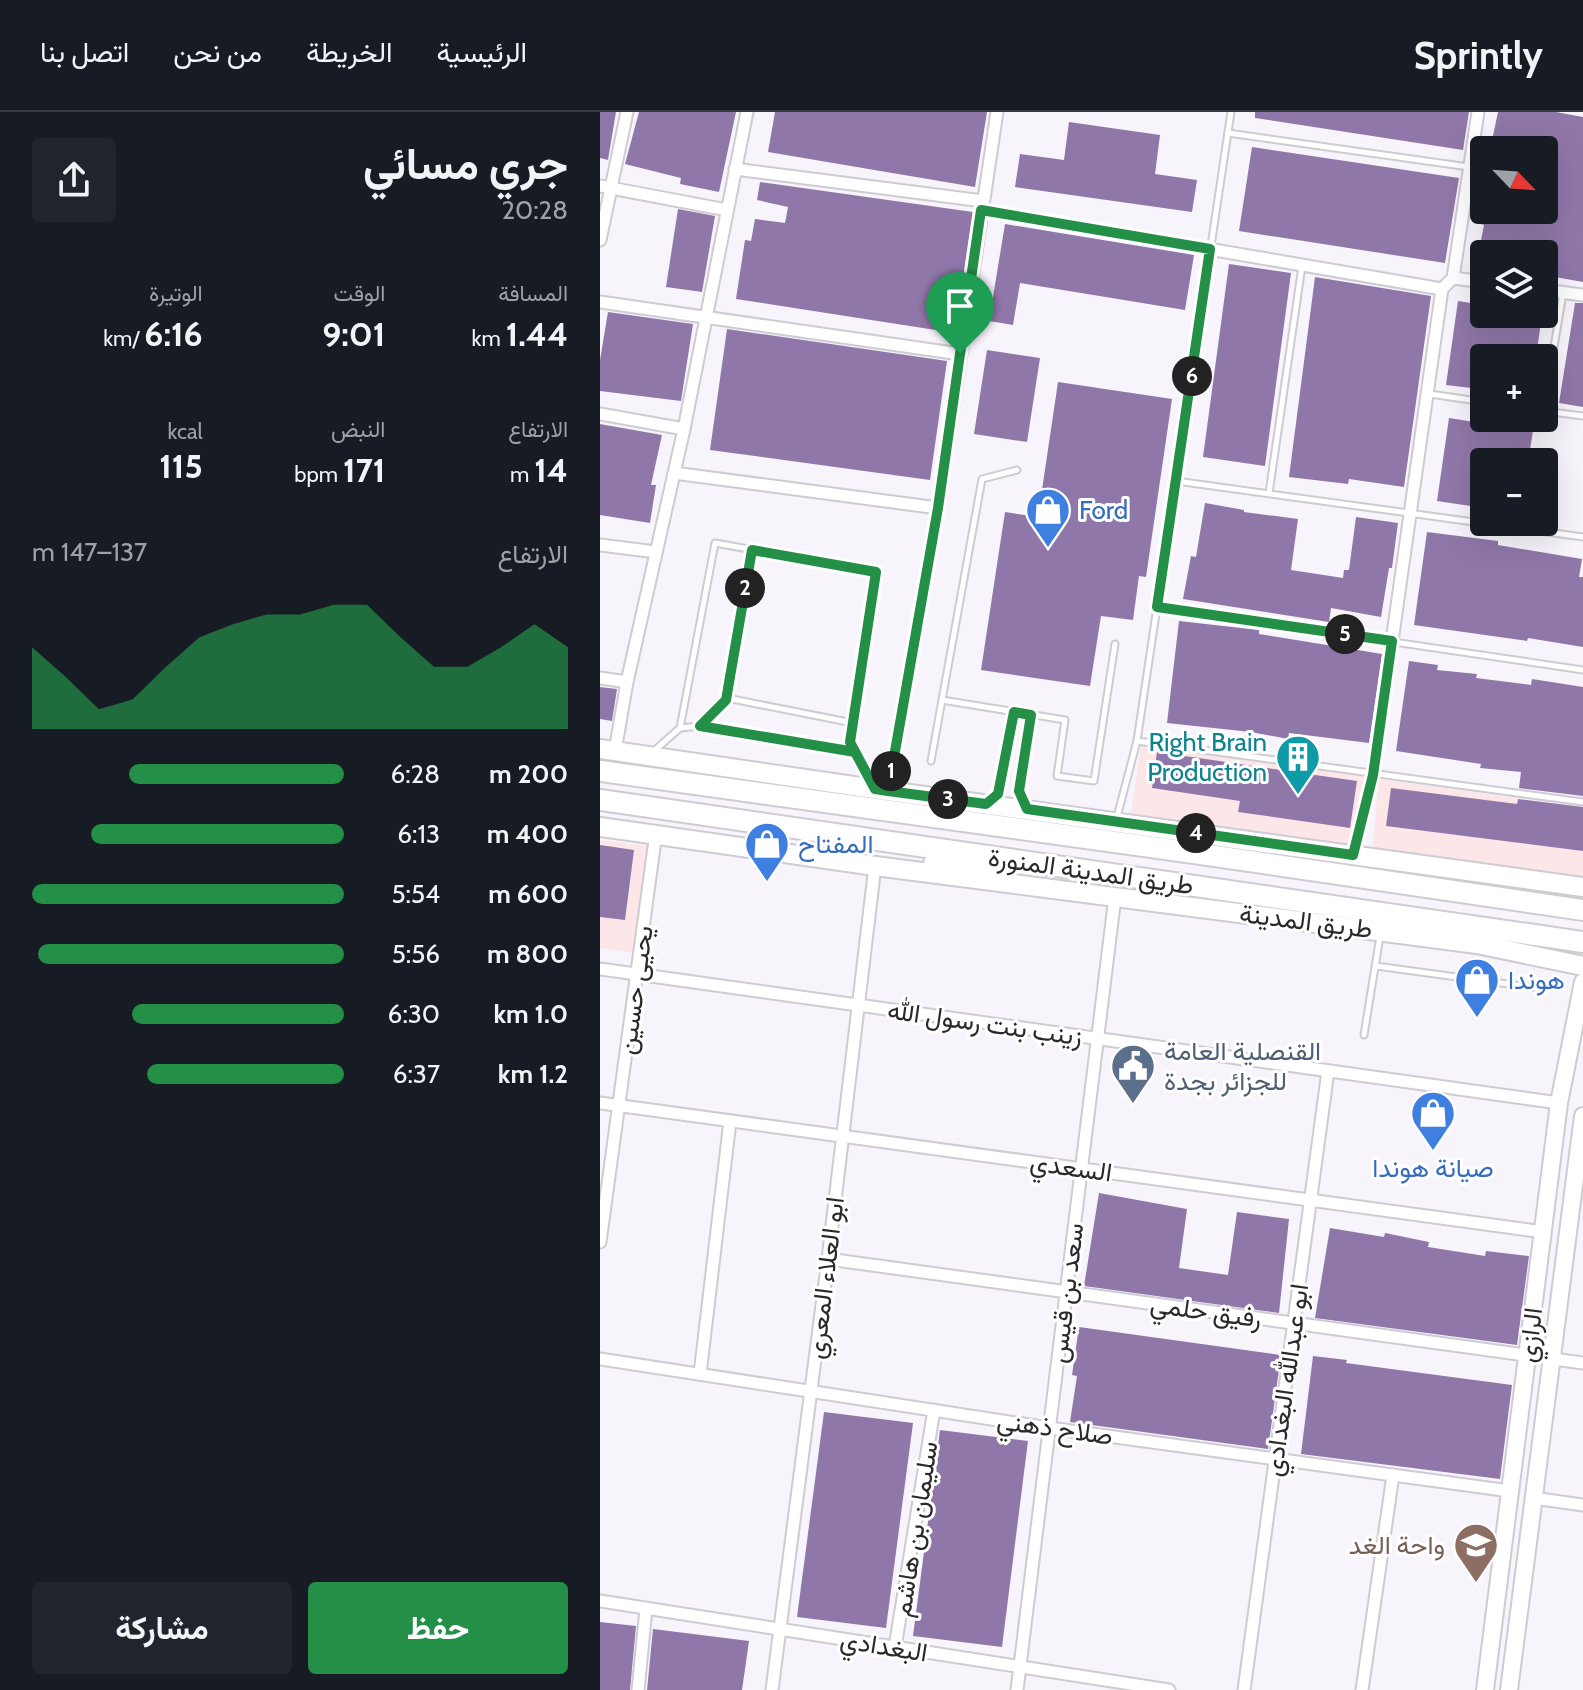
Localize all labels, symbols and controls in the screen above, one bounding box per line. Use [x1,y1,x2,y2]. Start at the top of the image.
text: Sprintly [1414,32,1543,79]
text: اتصل بنا [40,35,129,69]
text: من نحن [173,35,262,69]
text: الخريطة [306,35,393,69]
text: الرئيسية [437,35,527,69]
north arrow [1470,136,1558,224]
map controls [1470,136,1558,536]
text: جري مسائي [363,137,568,190]
button: share [32,138,116,222]
text: 20:28 [501,194,568,226]
button: layers [1470,240,1558,328]
pin [926,272,994,354]
text: الوتيرة [149,280,203,307]
text: الوقت [334,280,385,307]
text: المسافة [498,280,568,307]
icon: arrive [938,284,982,328]
text: 6:16 [144,313,203,355]
text: 9:01 [322,313,385,355]
text: 1.44 [506,313,568,355]
text: /km [103,325,144,352]
text: km [472,325,506,352]
button: + [1470,344,1558,432]
pin: 6 [1172,356,1212,396]
text: 6 [1186,362,1198,389]
text: النبض [331,416,385,443]
text: الارتفاع [508,416,568,443]
text: kcal [168,418,203,445]
text: 115 [159,445,203,487]
button: − [1470,448,1558,536]
text: 171 [343,449,385,491]
text: 14 [534,449,568,491]
text: bpm [294,461,343,488]
text: m [510,461,534,488]
shop icon: Ford [1024,486,1072,549]
place label: Ford [1079,494,1128,526]
text: 137–147 m [32,536,147,568]
text: الارتفاع [497,538,568,570]
pin: 2 [725,568,765,608]
text: 2 [739,574,751,601]
pin: 5 [1325,614,1365,654]
text: 5 [1339,620,1351,647]
place label: Right Brain Production [1147,726,1267,788]
building icon: Right Brain Production [1274,733,1322,796]
pin: 1 [871,751,911,791]
text: 1 [887,757,895,784]
text: 6:28 [390,758,440,790]
text: 200 m [489,758,568,790]
pin: 3 [928,779,968,819]
text: 3 [942,785,954,812]
pin: 4 [1176,813,1216,853]
text: 6:13 [397,818,440,850]
text: 400 m [487,818,568,850]
text: 4 [1189,819,1203,846]
shop icon: المفتاح [743,820,791,883]
place label: المفتاح [798,828,874,862]
street label: طريق المدينة المنورة [986,841,1196,901]
text: 5:54 [391,878,440,910]
text: 600 m [488,878,568,910]
street label: طريق المدينة [1238,897,1374,945]
street label: يحيى حسين [610,923,660,1057]
text: 5:56 [392,938,440,970]
text: 800 m [487,938,568,970]
shop icon: هوندا [1453,956,1501,1019]
place label: هوندا [1508,964,1565,996]
street label: زينب بنت رسول الله [886,993,1084,1053]
text: 6:30 [388,998,440,1030]
text: 1.0 km [493,998,568,1030]
place label: القنصلية العامة للجزائر بجدة [1164,1035,1321,1097]
public building icon: القنصلية العامة للجزائر بجدة [1109,1042,1157,1105]
text: 6:37 [393,1058,440,1090]
text: 1.2 km [498,1058,568,1090]
shop icon: صيانة هوندا [1409,1089,1457,1152]
street label: السعدي [1027,1145,1114,1194]
place label: صيانة هوندا [1372,1152,1494,1184]
street label: ابو العلاء المعري [799,1195,856,1362]
street label: سعد بن قيس [1042,1221,1090,1365]
street label: ابو عبدالله البغدادي [1257,1282,1320,1479]
street label: رفيق حلمي [1148,1287,1264,1340]
street label: الرازي [1511,1306,1554,1365]
street label: صلاح ذهني [994,1404,1115,1457]
street label: سليمان بن هاشم [885,1439,946,1619]
school or university icon: واحة الغد [1452,1521,1500,1584]
place label: واحة الغد [1348,1529,1445,1561]
button: مشاركة [32,1582,292,1674]
button: حفظ [308,1582,568,1674]
street label: البغدادي [837,1623,930,1674]

